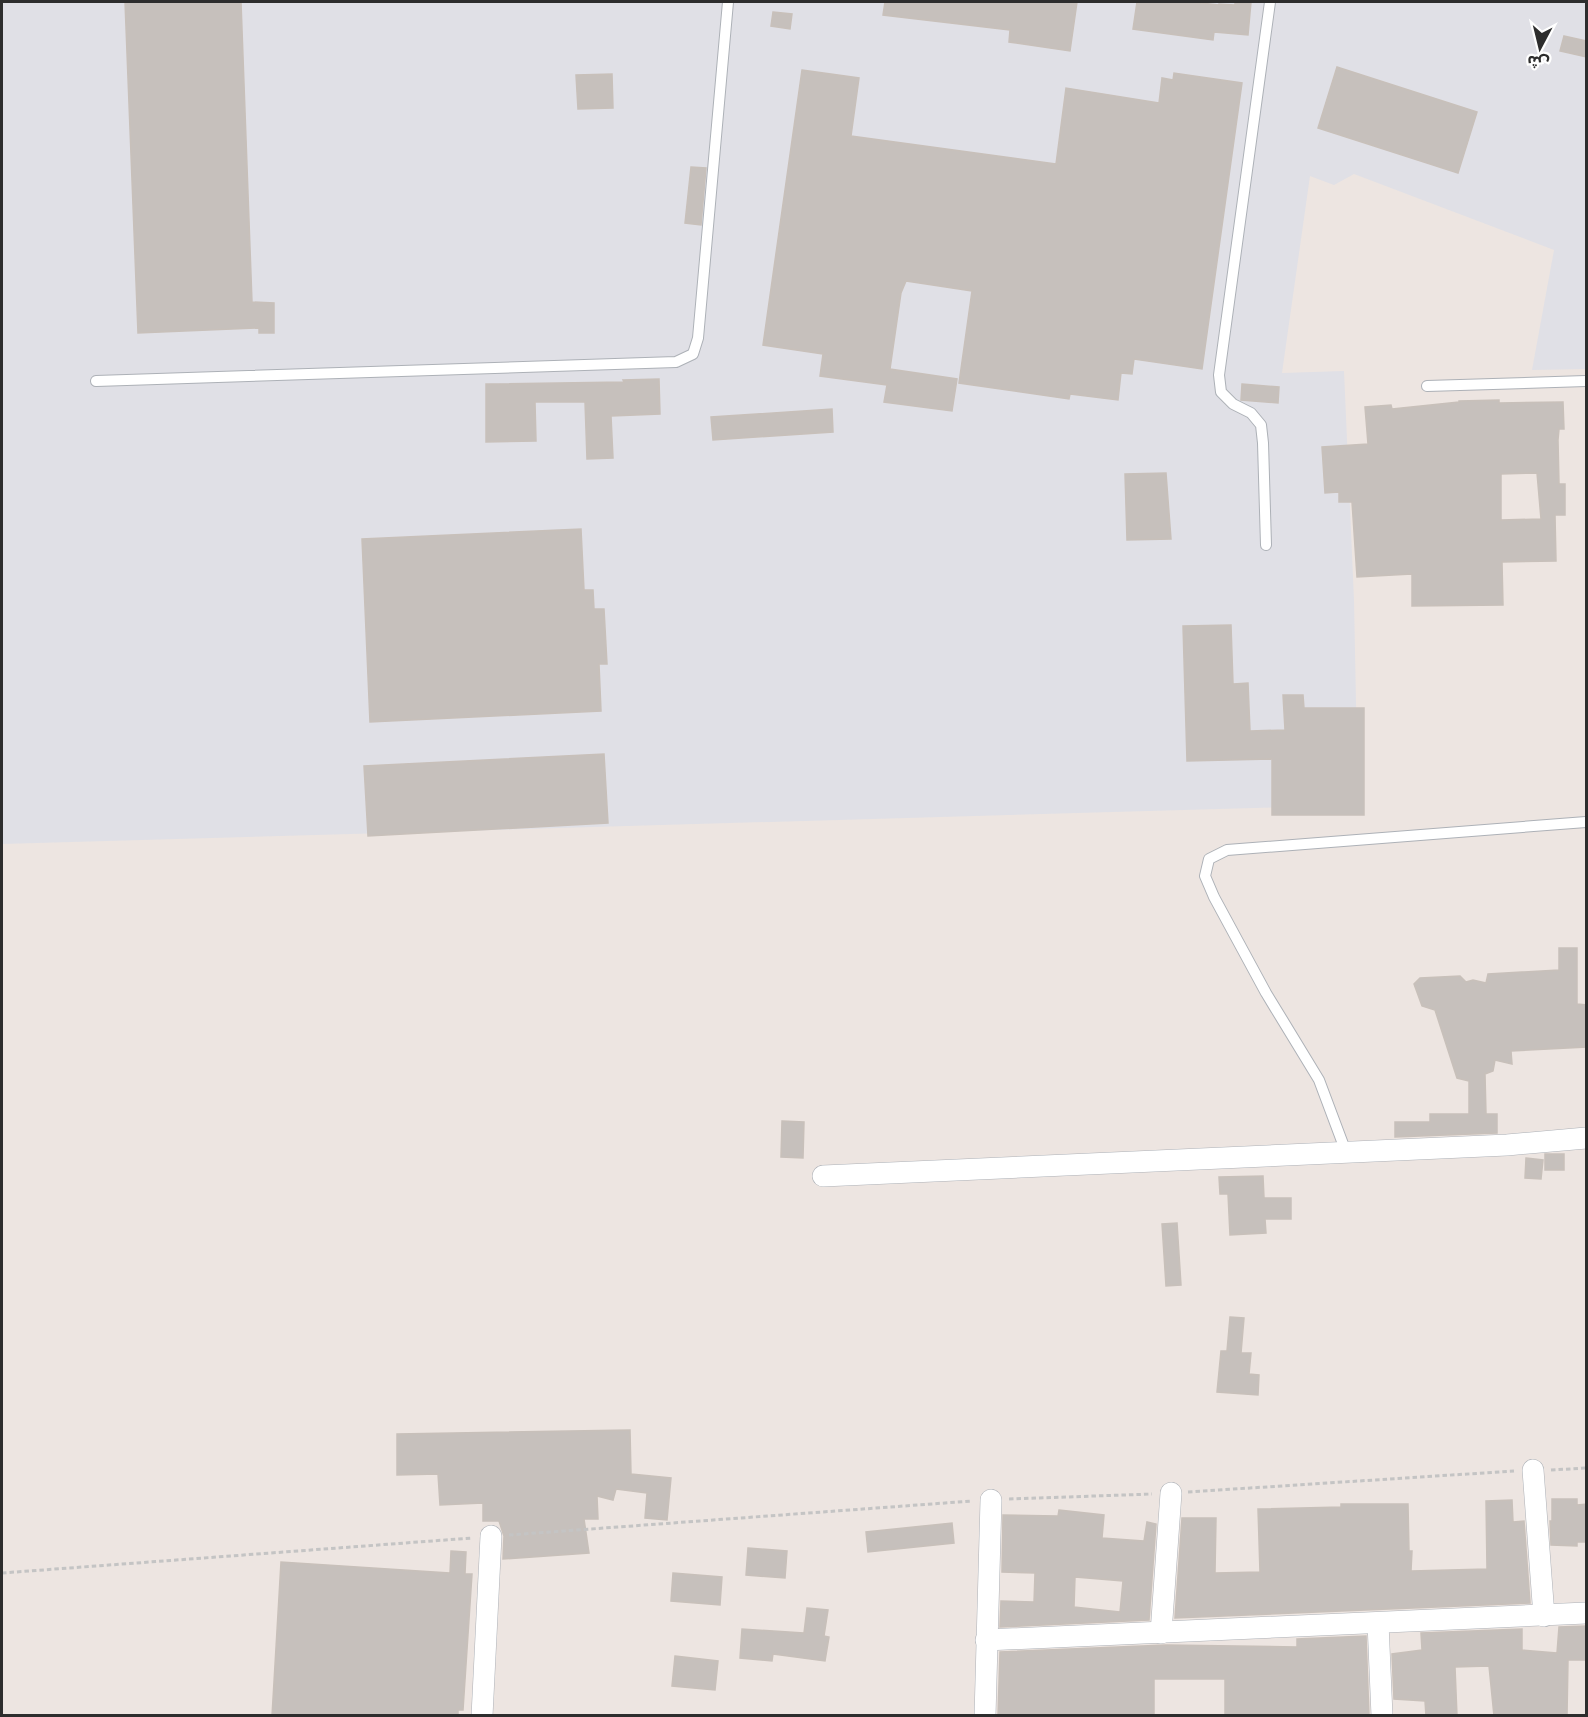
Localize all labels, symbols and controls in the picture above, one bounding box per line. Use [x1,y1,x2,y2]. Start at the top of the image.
north arrow [1510,18,1570,78]
text: ش [1526,52,1550,74]

